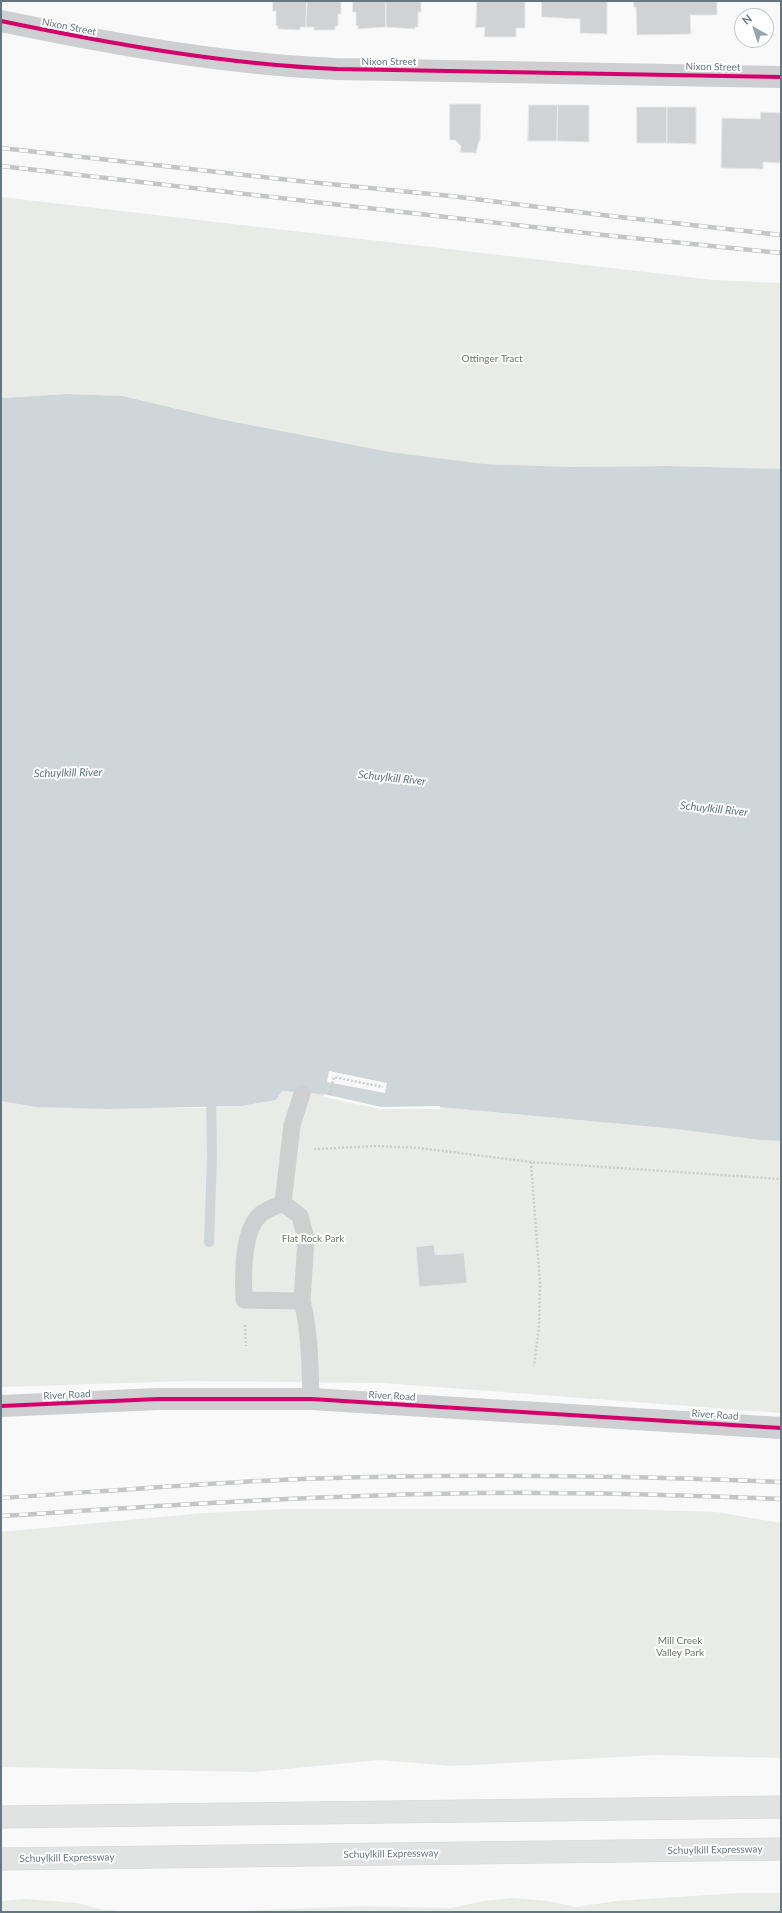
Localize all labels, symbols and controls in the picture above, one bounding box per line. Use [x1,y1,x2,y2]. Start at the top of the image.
north arrow [734,8,774,48]
text: N [739,11,754,27]
street label: Nixon Street [41,16,97,38]
street label: Nixon Street [362,56,416,68]
street label: Nixon Street [685,61,741,73]
park label: Ottinger Tract [461,353,523,365]
water label: Schuylkill River [34,766,102,780]
water label: Schuylkill River [357,768,427,788]
water label: Schuylkill River [679,799,749,819]
park label: Flat Rock Park [282,1233,344,1245]
street label: River Road [43,1388,91,1402]
street label: River Road [368,1389,416,1403]
street label: River Road [691,1407,739,1423]
park label: Mill Creek Valley Park [656,1635,704,1658]
street label: Schuylkill Expressway [667,1843,763,1857]
street label: Schuylkill Expressway [343,1847,439,1861]
street label: Schuylkill Expressway [19,1851,115,1865]

